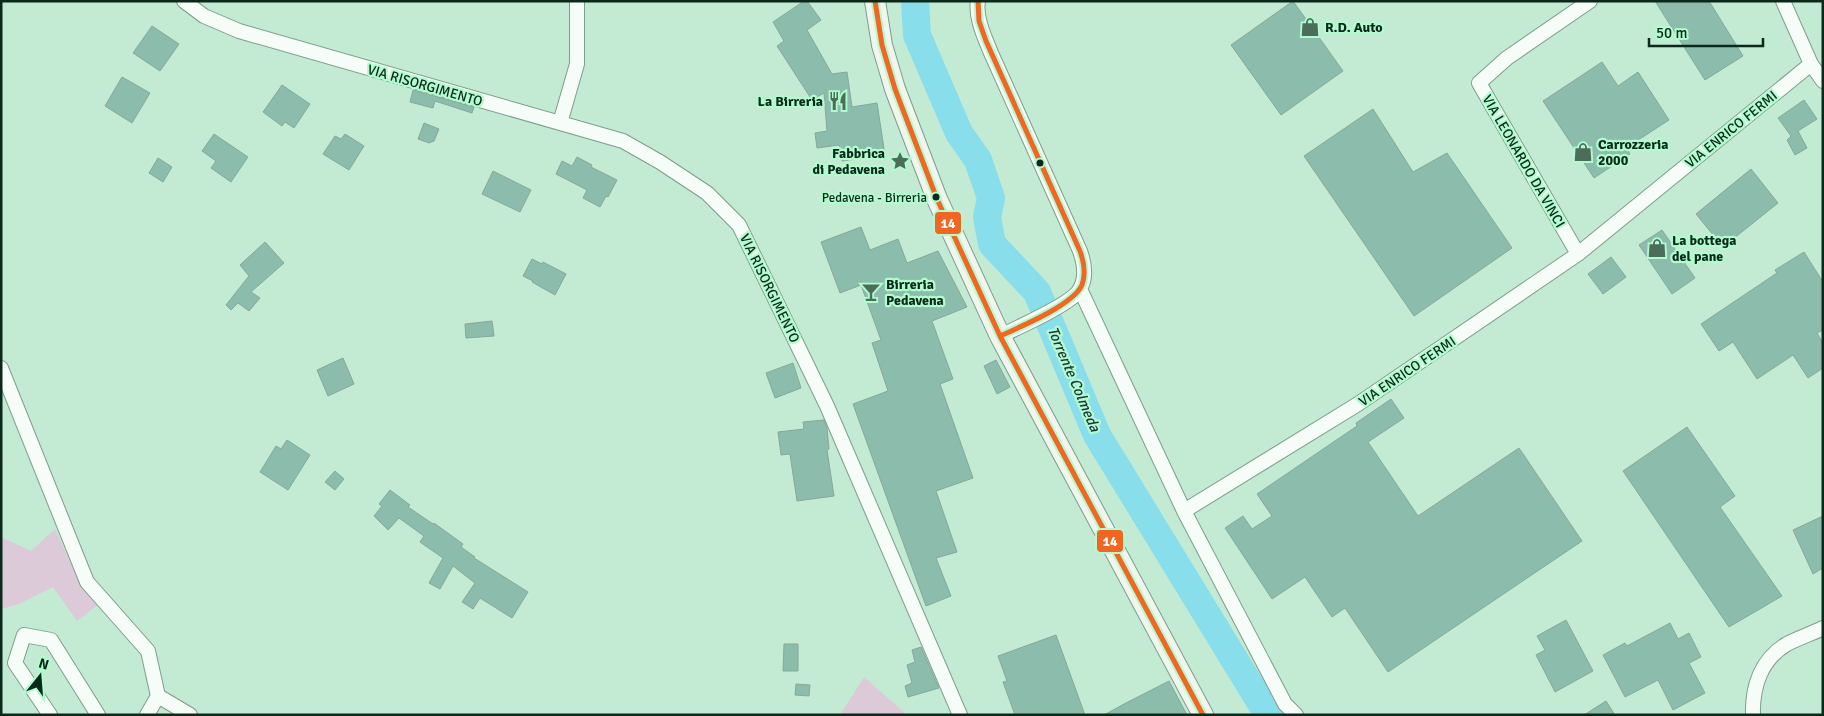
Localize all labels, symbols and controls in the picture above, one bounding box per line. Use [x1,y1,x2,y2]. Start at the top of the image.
scale bar [1649,15,1763,47]
shop icon: R.D. Auto [1299,16,1321,38]
place label: R.D. Auto [1325,19,1383,36]
text: 50 m [1656,24,1687,42]
street label: VIA RISORGIMENTO [365,61,484,110]
street label: VIA ENRICO FERMI [1682,87,1781,172]
restaurant icon: La Birreria [827,90,849,112]
street label: VIA LEONARDO DA VINCI [1479,92,1569,231]
place label: La Birreria [758,93,823,110]
place label: Carrozzeria 2000 [1598,136,1668,169]
shop icon: Carrozzeria 2000 [1572,141,1594,163]
place label: Fabbrica di Pedavena [812,145,885,178]
place icon: Fabbrica di Pedavena [889,150,911,172]
unlabelled marker [1035,158,1045,168]
place label: Pedavena - Birreria [822,190,927,206]
marker: Pedavena - Birreria [931,192,941,202]
line badge: 14 [934,211,962,235]
text: 14 [940,215,956,232]
street label: VIA RISORGIMENTO [736,231,803,345]
place label: La bottega del pane [1672,232,1736,265]
shop icon: La bottega del pane [1646,237,1668,259]
place label: Birreria Pedavena [886,276,944,309]
bar icon: Birreria Pedavena [860,281,882,303]
water label: Torrente Colmeda [1044,324,1104,435]
street label: VIA ENRICO FERMI [1356,333,1459,410]
line badge: 14 [1096,529,1124,553]
text: 14 [1102,533,1118,550]
north arrow [15,651,65,701]
text: N [37,654,51,674]

